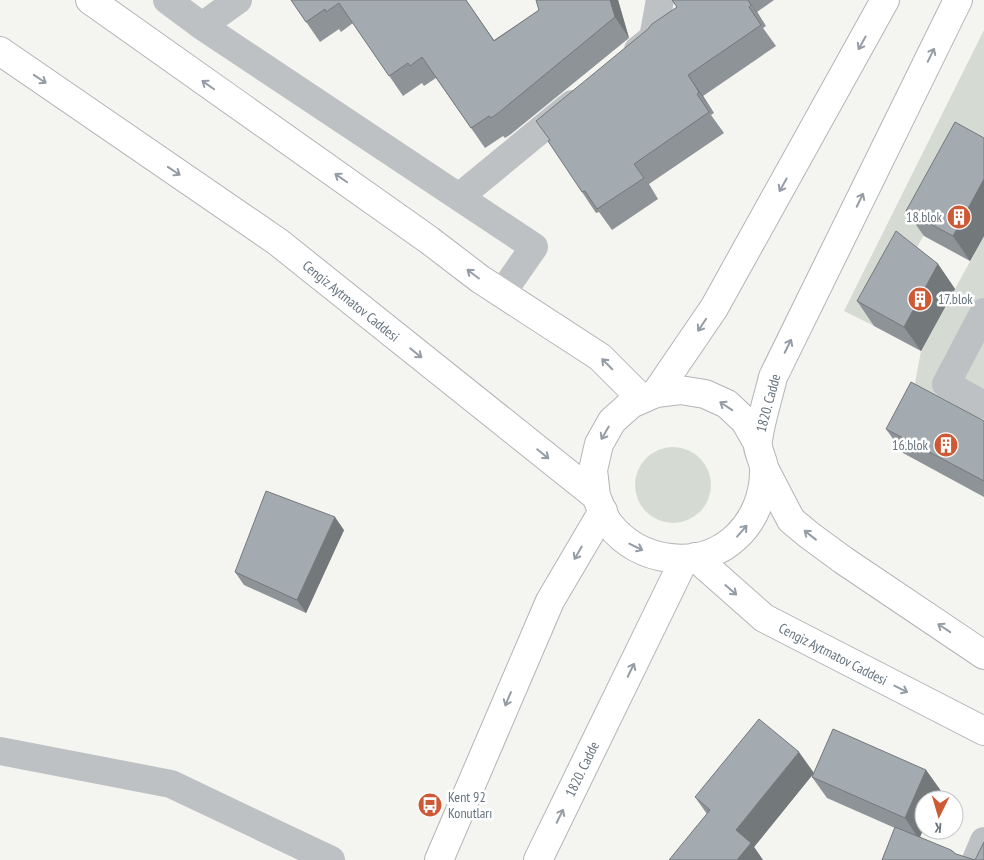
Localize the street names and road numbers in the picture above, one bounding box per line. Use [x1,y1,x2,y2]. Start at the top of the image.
street label: Cengiz Aytmatov Caddesi [299,256,403,346]
street label: 1820. Cadde [752,372,784,434]
street label: Cengiz Aytmatov Caddesi [776,619,890,689]
street label: 1820. Cadde [561,738,603,800]

